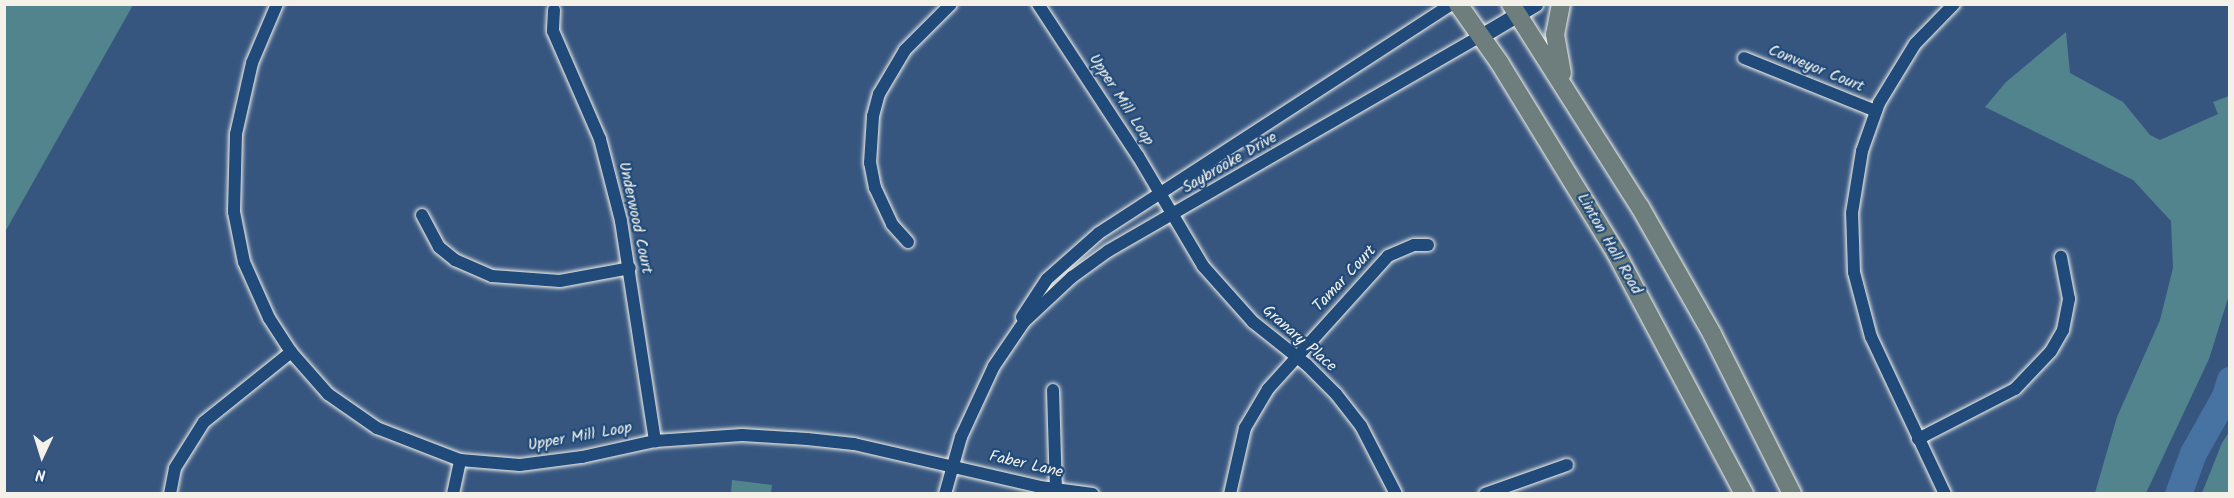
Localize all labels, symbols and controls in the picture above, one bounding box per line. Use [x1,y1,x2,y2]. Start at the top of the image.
street label: Conveyor Court [1765,41,1867,97]
street label: Upper Mill Loop [1084,51,1158,149]
street label: Saybrooke Drive [1179,128,1281,198]
street label: Underwood Court [614,160,656,276]
street label: Linton Hall Road [1572,190,1646,298]
street label: Tamar Court [1309,242,1381,316]
street label: Granary Place [1258,301,1340,377]
street label: Upper Mill Loop [526,418,634,456]
north arrow [12,426,72,486]
street label: Faber Lane [987,447,1065,483]
text: N [35,462,47,487]

